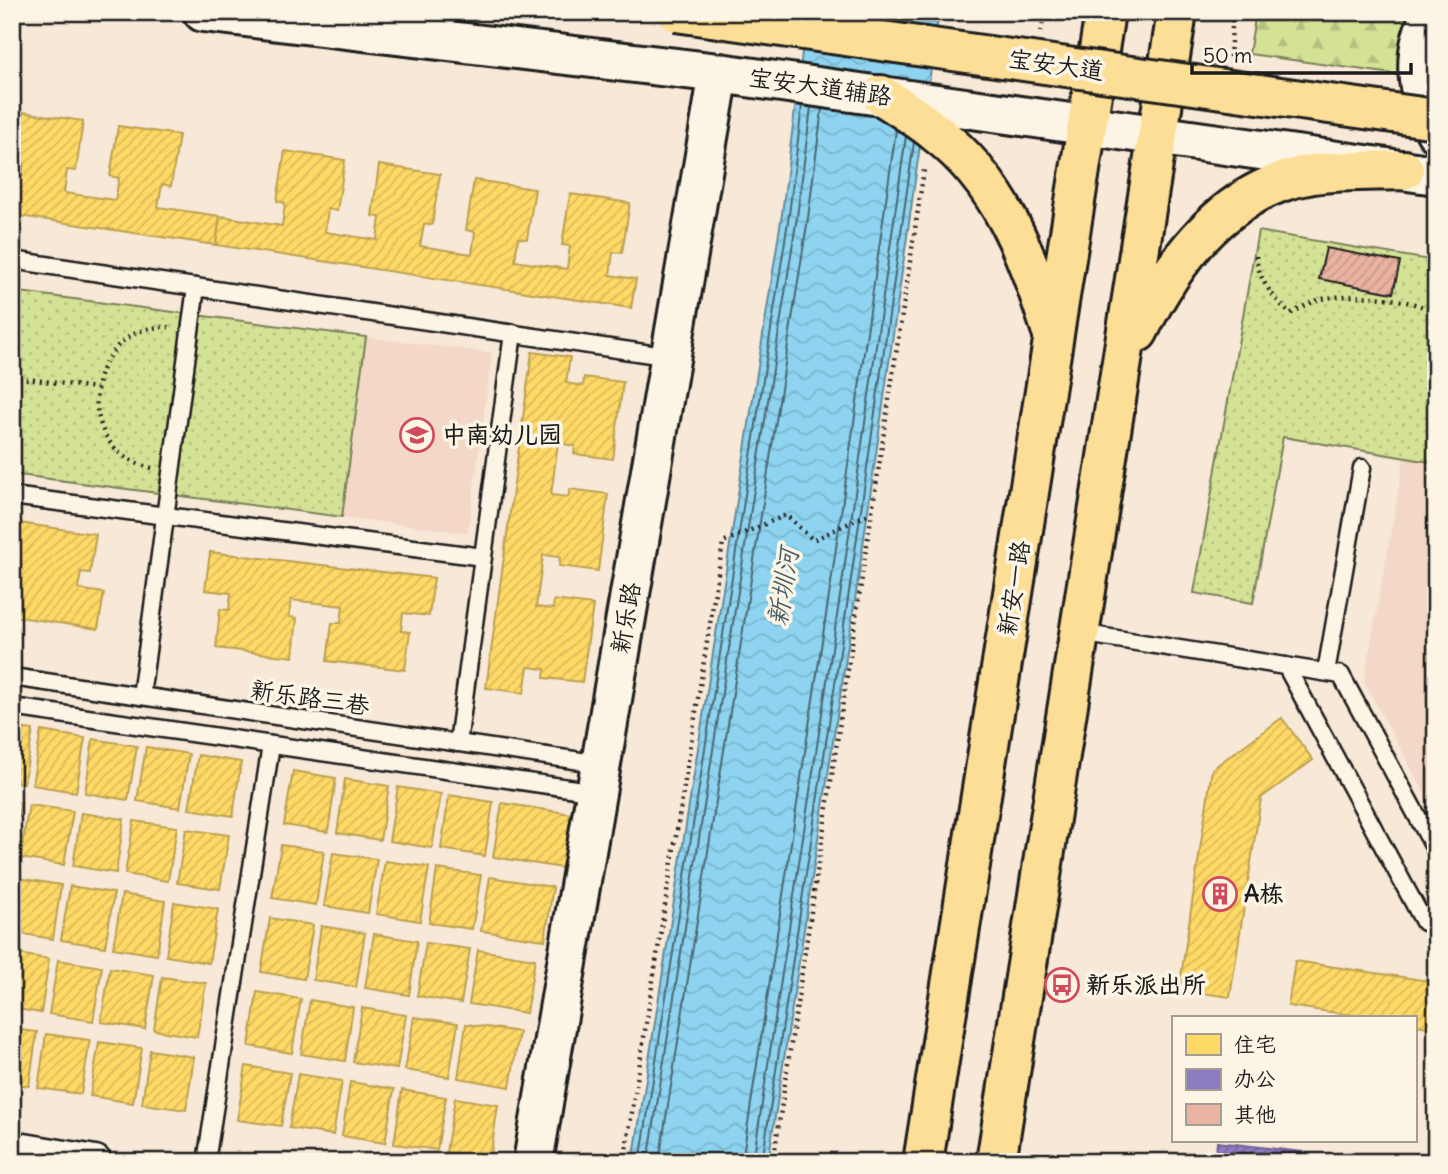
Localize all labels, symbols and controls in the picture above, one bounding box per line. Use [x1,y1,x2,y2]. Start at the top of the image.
scale bar [1192,32,1411,76]
street label: 宝安大道 [1007,42,1106,86]
text: 50 m [1203,42,1252,69]
street label: 宝安大道辅路 [747,61,894,111]
school or university icon: 中南幼儿园 [398,416,436,454]
place label: 中南幼儿园 [442,419,562,449]
street label: 新安一路 [991,538,1035,638]
water label: 新圳河 [760,542,806,628]
street label: 新乐路 [604,580,646,656]
street label: 新乐路三巷 [249,674,372,720]
building icon: A栋 [1201,875,1239,913]
place label: A栋 [1244,878,1283,908]
bus stop icon: 新乐派出所 [1043,966,1081,1004]
place label: 新乐派出所 [1086,969,1206,999]
legend [1172,1016,1416,1142]
text: 住宅 [1234,1031,1276,1058]
text: 办公 [1234,1065,1276,1092]
text: 其他 [1234,1101,1276,1128]

